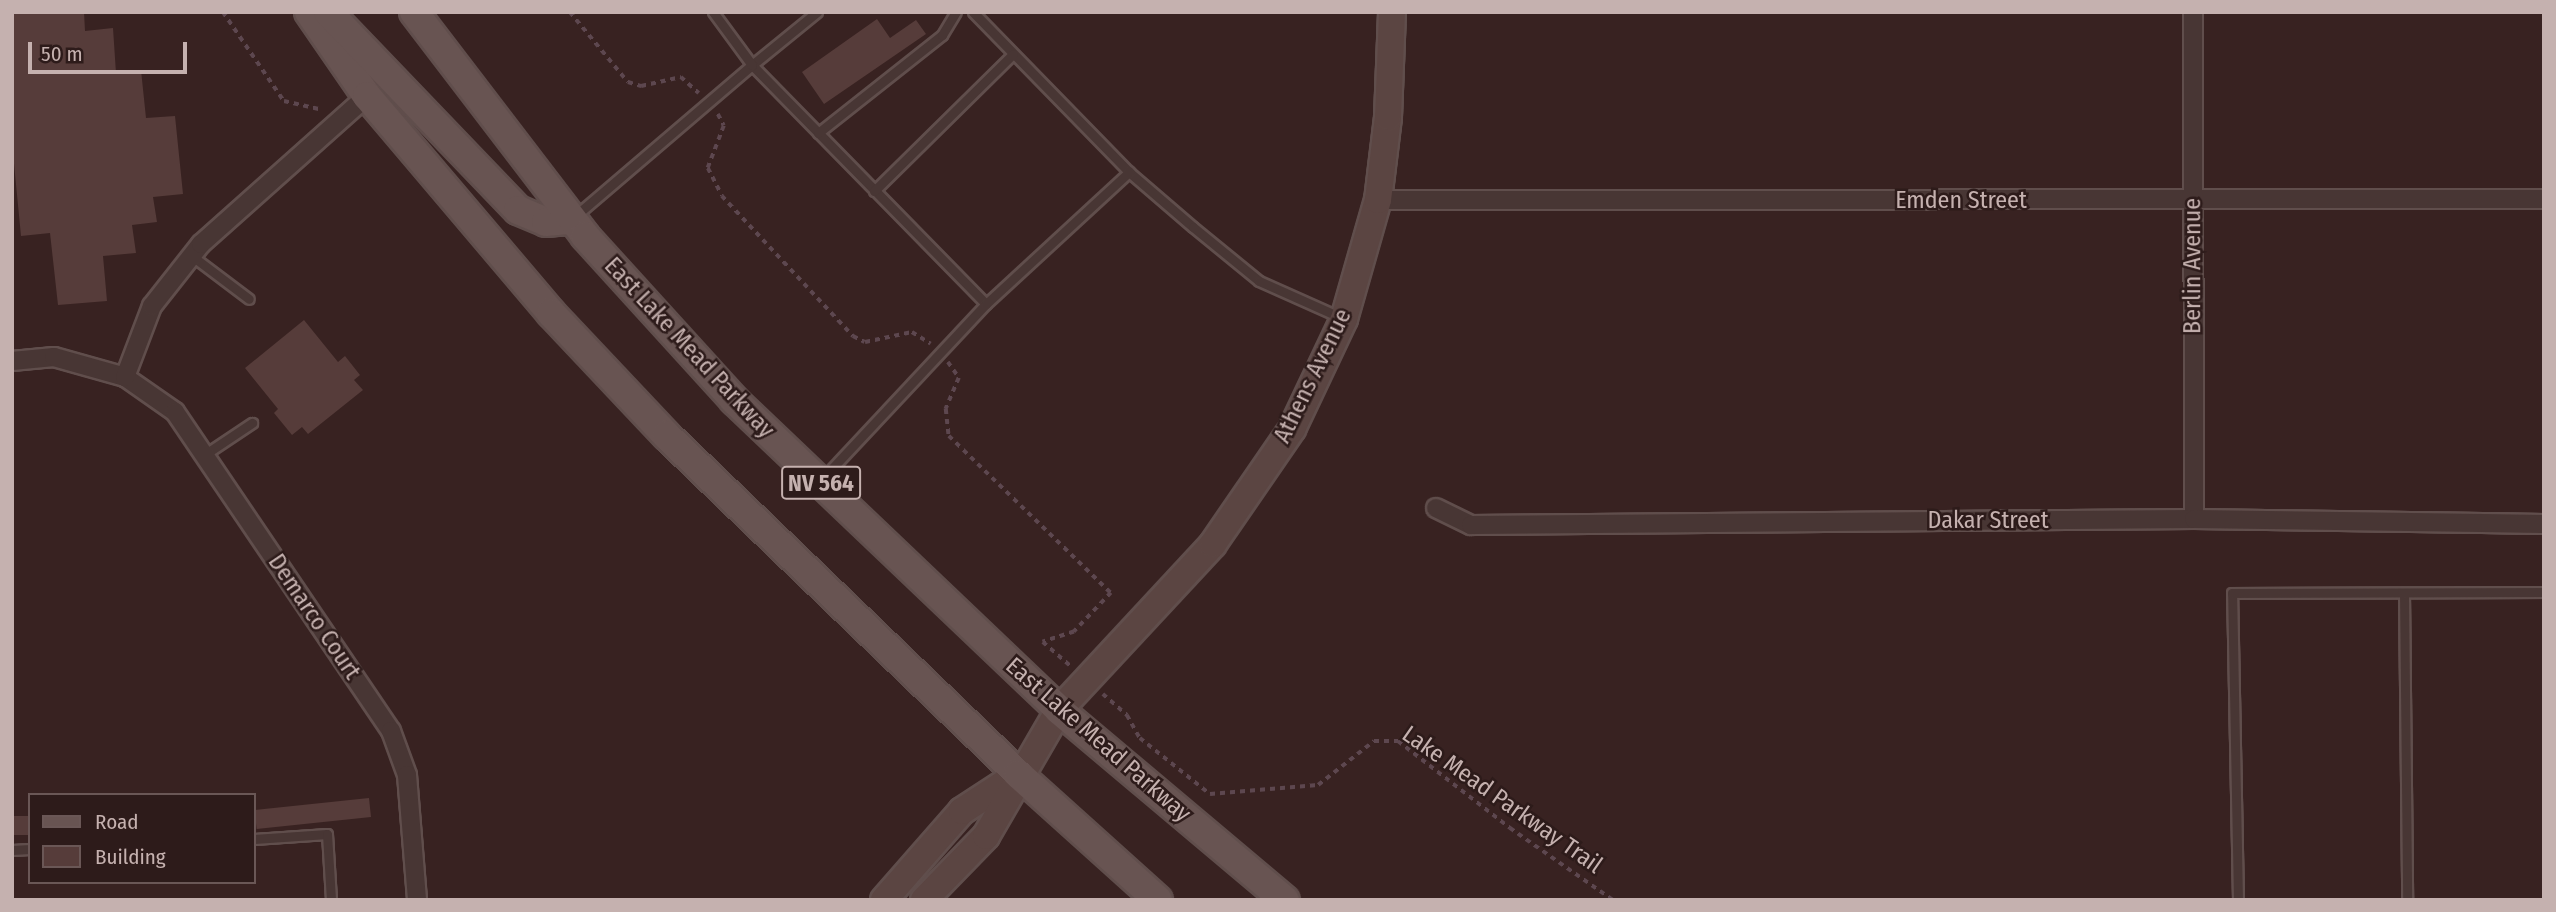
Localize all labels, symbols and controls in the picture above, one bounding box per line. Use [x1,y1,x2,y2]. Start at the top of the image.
scale bar [32,28,191,72]
text: 50 m [41,41,83,67]
street label: Emden Street [1895,187,2027,215]
street label: Berlin Avenue [2179,198,2207,334]
street label: East Lake Mead Parkway [598,252,780,444]
street label: Athens Avenue [1268,304,1358,448]
road number: NV 564 [781,463,861,503]
street label: Dakar Street [1927,507,2049,535]
street label: Demarco Court [262,549,366,685]
street label: East Lake Mead Parkway [999,652,1197,828]
street label: Lake Mead Parkway Trail [1396,720,1608,880]
legend [28,793,256,884]
text: Road [95,809,139,835]
text: Building [95,844,166,870]

